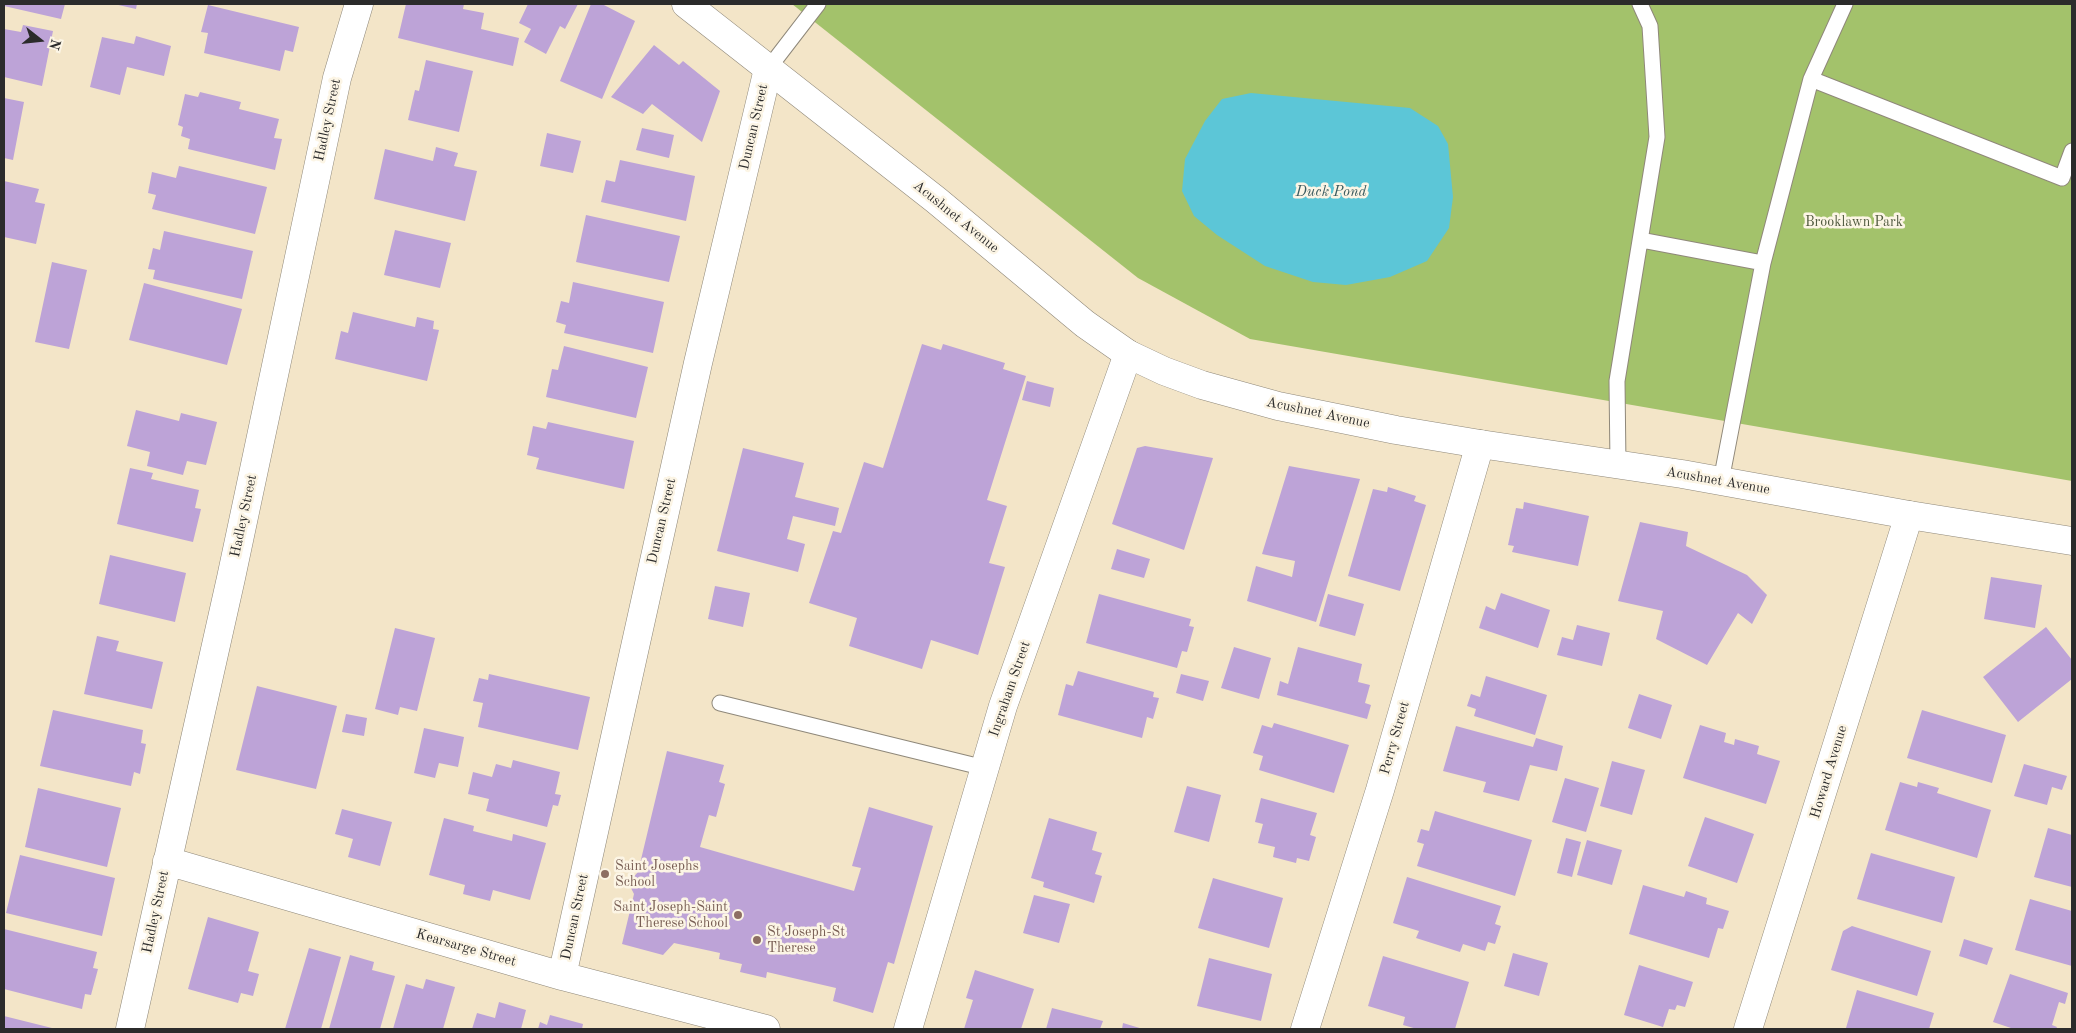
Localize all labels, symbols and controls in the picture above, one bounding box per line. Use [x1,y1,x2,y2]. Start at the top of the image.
north arrow [15,15,65,65]
text: N [46,37,63,51]
street label: Hadley Street [311,77,345,163]
street label: Duncan Street [736,82,772,172]
street label: Acushnet Avenue [910,177,1002,257]
water label: Duck Pond [1295,183,1367,201]
park label: Brooklawn Park [1805,214,1903,230]
street label: Acushnet Avenue [1265,394,1371,432]
street label: Acushnet Avenue [1665,464,1771,498]
street label: Hadley Street [227,473,261,559]
street label: Duncan Street [644,476,680,566]
street label: Ingraham Street [986,639,1034,739]
street label: Perry Street [1377,700,1413,776]
street label: Howard Avenue [1807,723,1851,821]
place label: Saint Josephs School [615,858,699,890]
marker: Saint Josephs School [599,868,611,880]
street label: Hadley Street [139,869,173,955]
street label: Duncan Street [558,872,592,962]
place label: Saint Joseph-Saint Therese School [613,899,728,932]
marker: Saint Joseph-Saint Therese School [732,909,744,921]
place label: St Joseph-St Therese [767,924,845,956]
street label: Kearsarge Street [414,926,518,970]
marker: St Joseph-St Therese [751,934,763,946]

